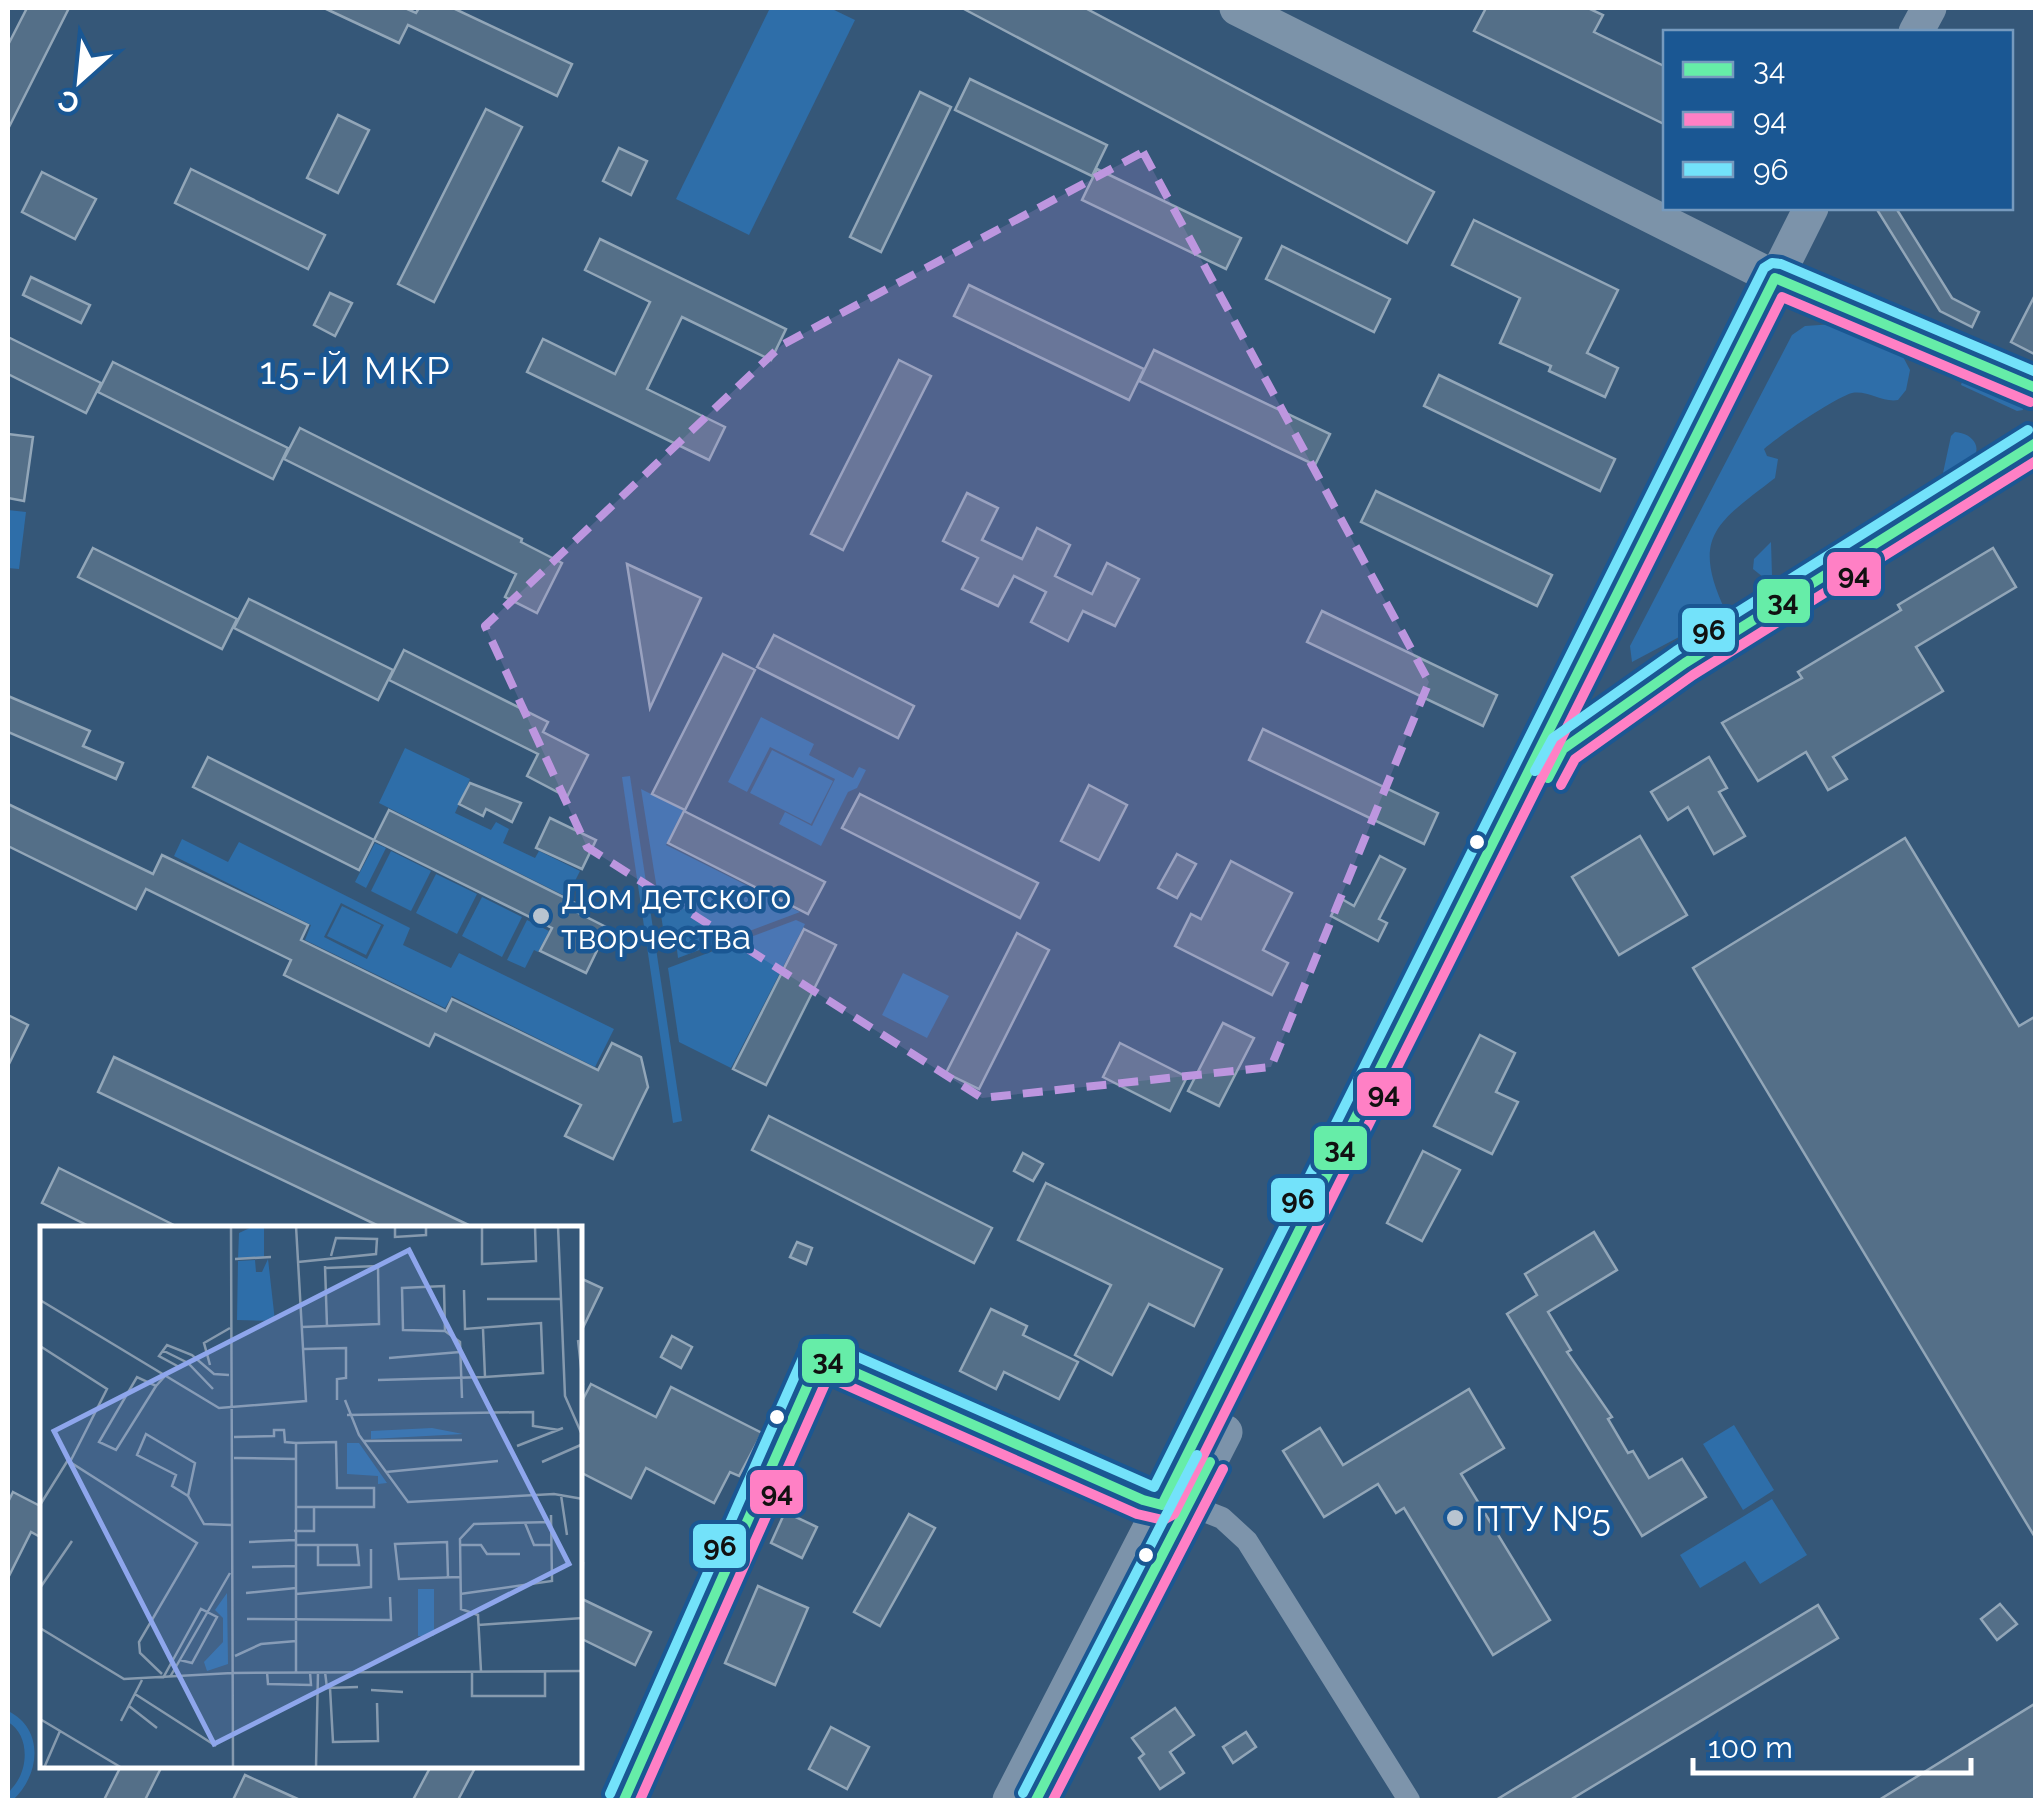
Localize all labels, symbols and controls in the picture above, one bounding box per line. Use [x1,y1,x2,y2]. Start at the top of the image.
north arrow [30,30,130,130]
legend [1663,30,2013,210]
text: 34 [1753,52,1785,87]
text: С [53,83,85,121]
text: 94 [1753,102,1787,137]
text: 96 [1753,152,1789,187]
district label: 15-Й МКР [260,348,452,393]
line badge: 94 [1825,550,1883,598]
text: 94 [1838,558,1870,591]
line badge: 34 [1755,577,1812,625]
text: 34 [1767,585,1799,618]
line badge: 96 [1680,606,1737,654]
text: 96 [1692,614,1726,647]
unlabelled marker [1467,832,1487,852]
place label: Дом детского творчества [561,876,791,957]
marker: Дом детского творчества [530,905,552,927]
line badge: 94 [1355,1070,1413,1118]
text: 94 [1368,1077,1400,1110]
line badge: 34 [1312,1124,1369,1172]
text: 34 [1324,1132,1356,1165]
line badge: 96 [1269,1176,1327,1224]
text: 96 [1281,1183,1315,1216]
inset map [40,1226,582,1768]
line badge: 34 [800,1337,857,1385]
text: 34 [812,1344,844,1377]
unlabelled marker [767,1407,787,1427]
line badge: 94 [748,1468,805,1516]
text: 94 [761,1476,793,1509]
place label: ПТУ №5 [1475,1498,1611,1539]
marker: ПТУ №5 [1444,1507,1466,1529]
line badge: 96 [691,1522,748,1570]
text: 96 [703,1530,737,1563]
unlabelled marker [1136,1545,1156,1565]
scale bar [1693,1713,1970,1775]
text: 100 m [1708,1730,1793,1765]

